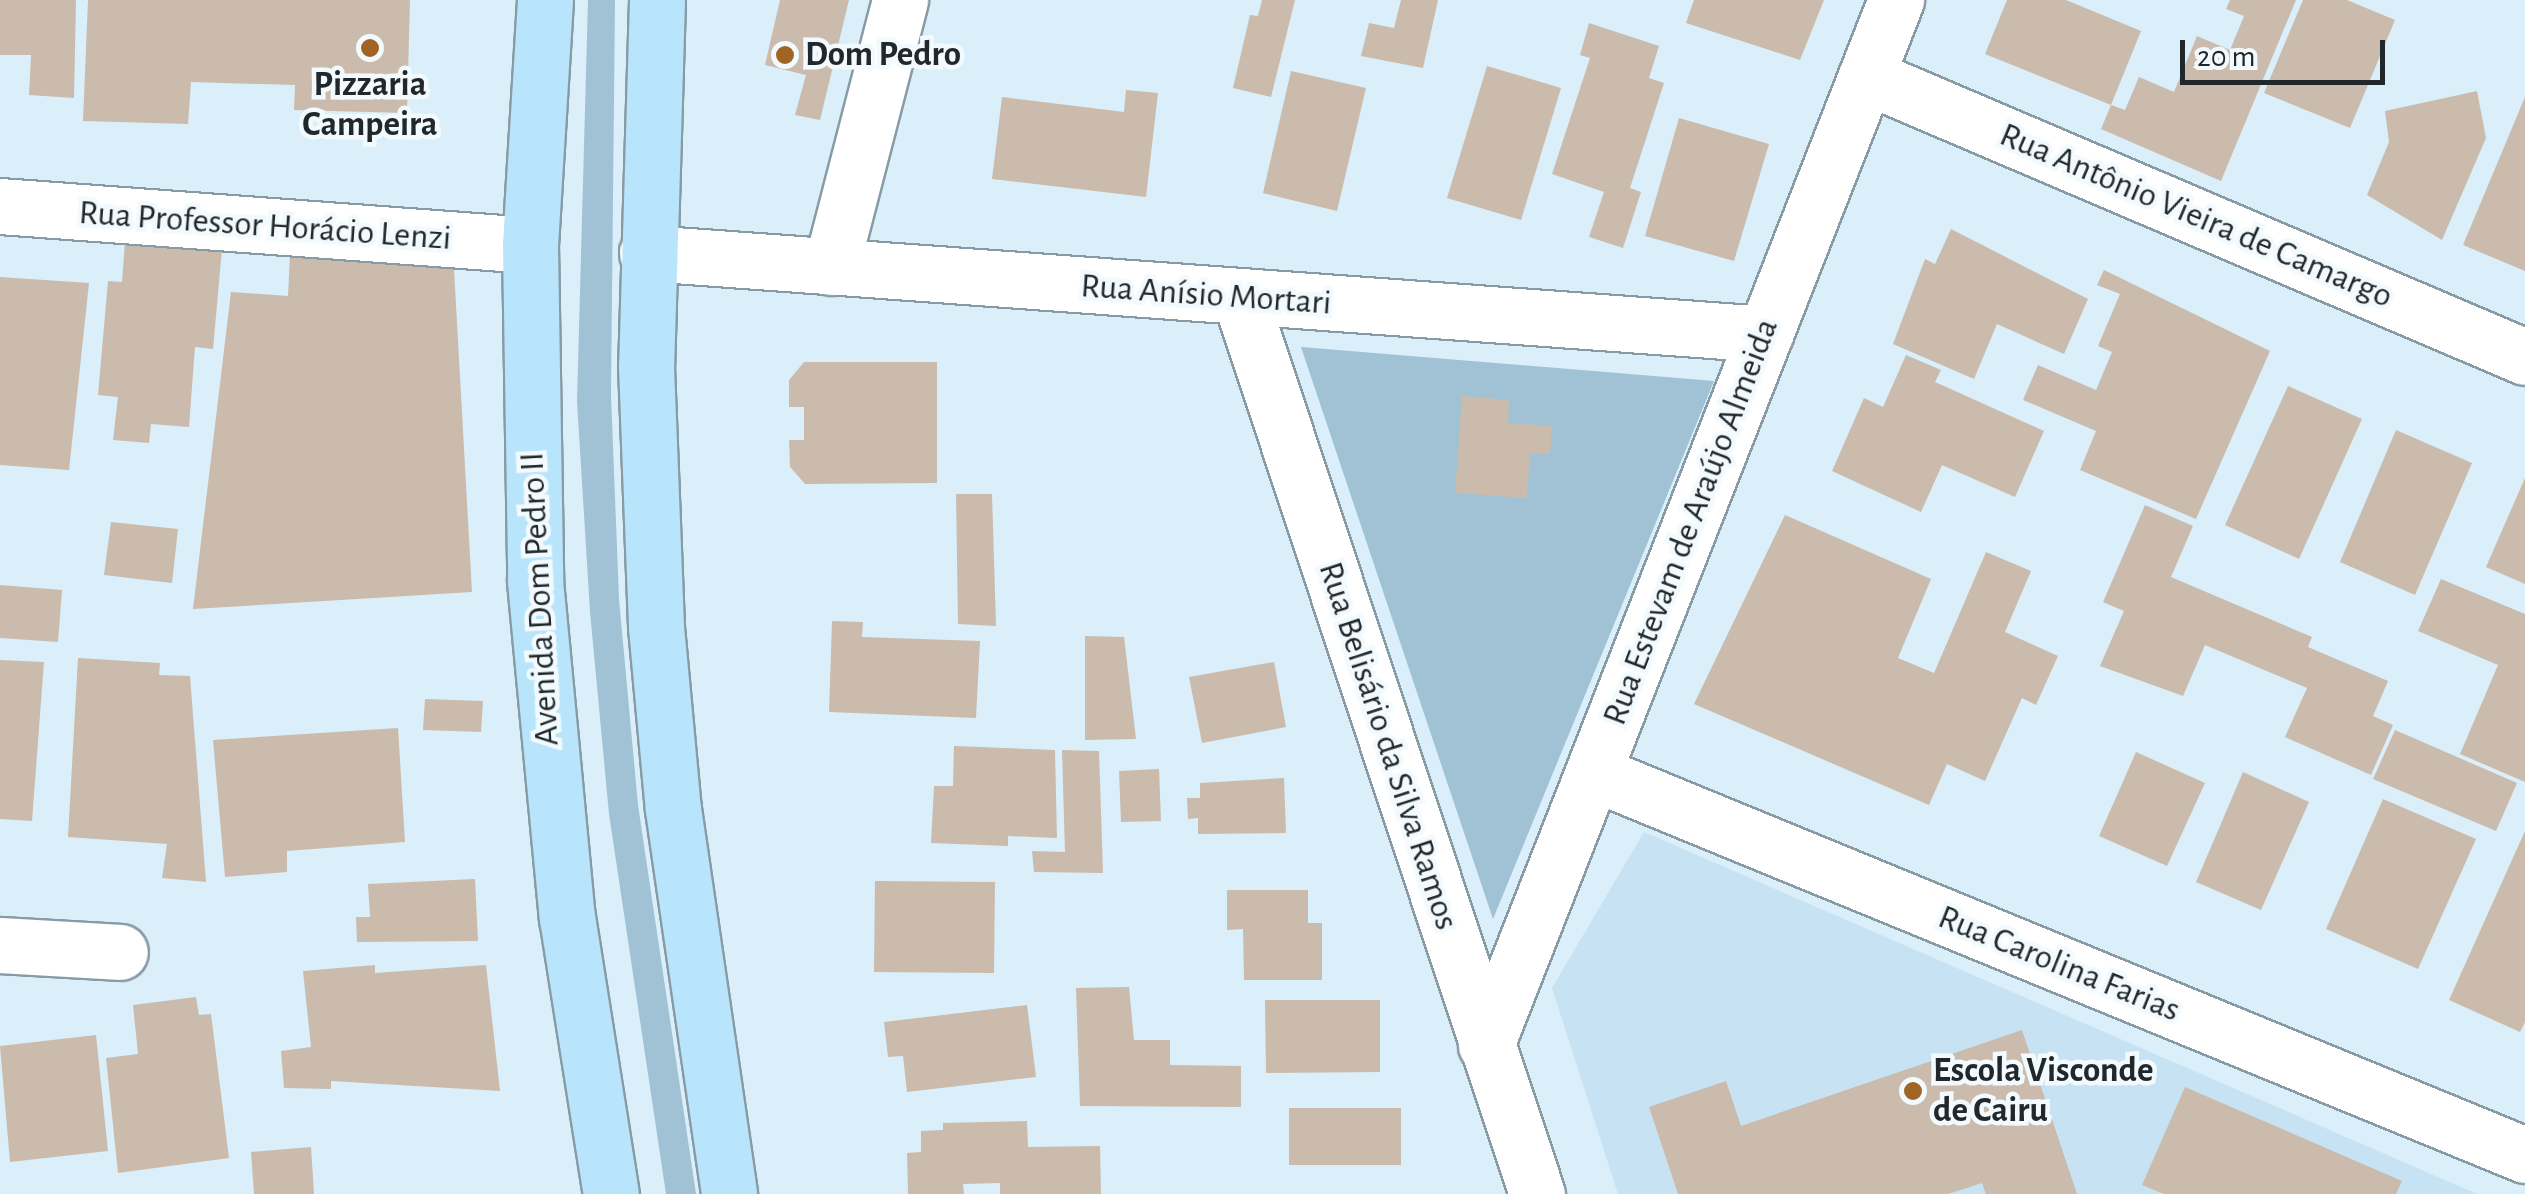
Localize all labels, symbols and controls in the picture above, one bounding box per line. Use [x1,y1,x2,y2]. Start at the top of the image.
scale bar [2185,20,2390,82]
place label: Dom Pedro [805,34,961,76]
marker: Pizzaria Campeira [359,37,381,59]
text: 20 m [2197,42,2255,72]
marker: Dom Pedro [774,44,796,66]
place label: Pizzaria Campeira [302,64,438,146]
street label: Rua Antônio Vieira de Camargo [1993,114,2399,318]
street label: Rua Professor Horácio Lenzi [77,192,453,260]
street label: Rua Anísio Mortari [1079,265,1333,325]
street label: Rua Estevam de Araújo Almeida [1594,313,1788,731]
street label: Avenida Dom Pedro II [511,451,569,747]
street label: Rua Belisário da Silva Ramos [1309,557,1467,935]
street label: Rua Carolina Farias [1932,896,2186,1032]
place label: Escola Visconde de Cairu [1933,1050,2153,1132]
marker: Escola Visconde de Cairu [1902,1080,1924,1102]

